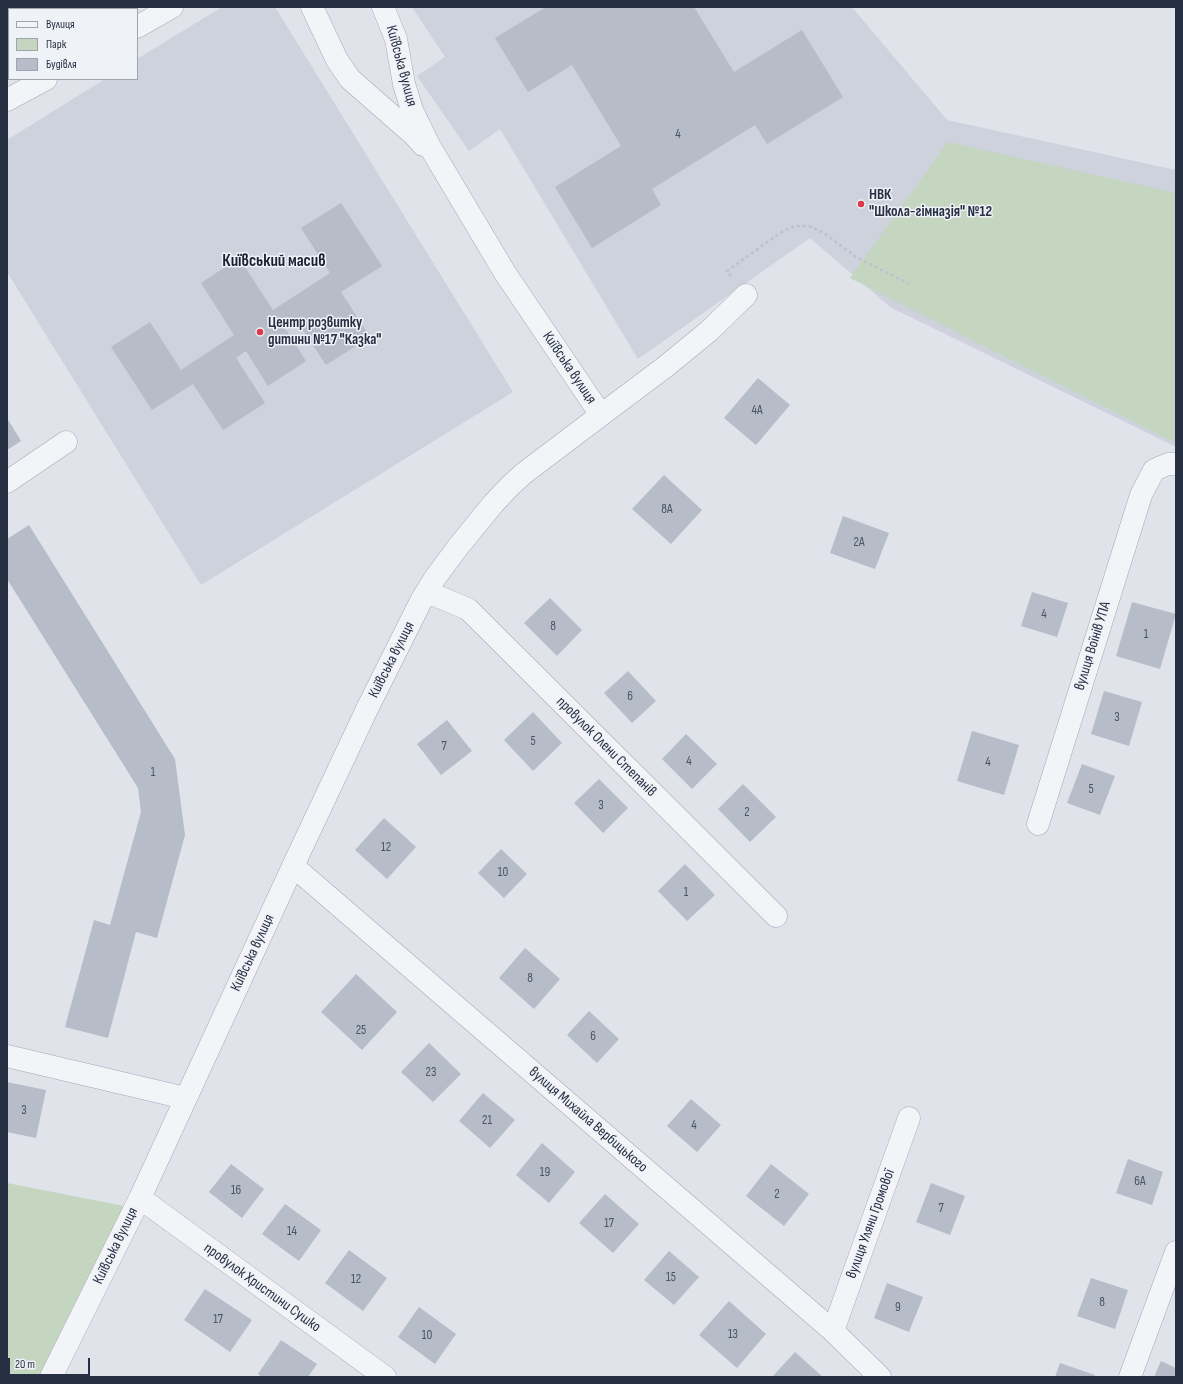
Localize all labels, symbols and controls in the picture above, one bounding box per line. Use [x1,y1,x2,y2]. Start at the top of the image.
legend [8,8,138,80]
text: Вулиця [46,17,75,32]
street label: Київська вулиця [382,23,420,109]
text: Парк [46,37,66,52]
text: Будівля [46,57,77,72]
house number: 4 [675,127,681,143]
place label: НВК "Школа-гімназія" №12 [869,186,992,221]
marker: НВК "Школа-гімназія" №12 [856,199,866,209]
district label: Київський масив [222,252,326,272]
place label: Центр розвитку дитини №17 "Казка" [268,314,381,349]
marker: Центр розвитку дитини №17 "Казка" [255,327,265,337]
street label: Київська вулиця [538,328,600,408]
house number: 4А [752,403,762,419]
house number: 8А [661,502,673,518]
house number: 2А [854,535,864,551]
street label: вулиця Воїнів УПА [1071,600,1115,692]
house number: 4 [1041,607,1047,623]
street label: Київська вулиця [365,619,419,701]
house number: 8 [550,619,556,635]
house number: 1 [1144,627,1148,643]
house number: 6 [627,689,633,705]
street label: провулок Олени Степанів [552,693,660,801]
house number: 3 [1114,710,1120,726]
house number: 5 [530,734,536,750]
house number: 7 [441,739,447,755]
house number: 4 [686,754,692,770]
house number: 4 [985,755,991,771]
house number: 1 [151,765,155,781]
house number: 5 [1088,782,1094,798]
house number: 3 [598,798,604,814]
house number: 2 [744,805,750,821]
house number: 12 [381,840,391,856]
house number: 10 [498,865,508,881]
house number: 1 [684,885,688,901]
street label: Київська вулиця [227,911,279,995]
house number: 8 [527,971,533,987]
house number: 25 [356,1023,366,1039]
house number: 6 [590,1029,596,1045]
street label: вулиця Михайла Вербицького [525,1063,651,1177]
house number: 23 [426,1065,436,1081]
house number: 3 [21,1103,27,1119]
house number: 21 [482,1113,492,1129]
house number: 4 [691,1118,697,1134]
house number: 19 [540,1165,550,1181]
street label: вулиця Уляни Громової [843,1167,899,1281]
house number: 6А [1134,1174,1146,1190]
house number: 16 [231,1183,241,1199]
house number: 2 [774,1187,780,1203]
house number: 7 [938,1201,944,1217]
street label: Київська вулиця [90,1205,142,1287]
house number: 17 [604,1216,614,1232]
house number: 14 [287,1224,297,1240]
street label: провулок Христини Сушко [200,1240,324,1336]
house number: 15 [666,1270,676,1286]
house number: 12 [351,1272,361,1288]
house number: 8 [1099,1295,1105,1311]
house number: 9 [895,1300,901,1316]
house number: 17 [213,1312,223,1328]
house number: 13 [728,1327,738,1343]
house number: 10 [422,1328,432,1344]
scale bar [10,1350,92,1376]
text: 20 m [15,1357,35,1372]

